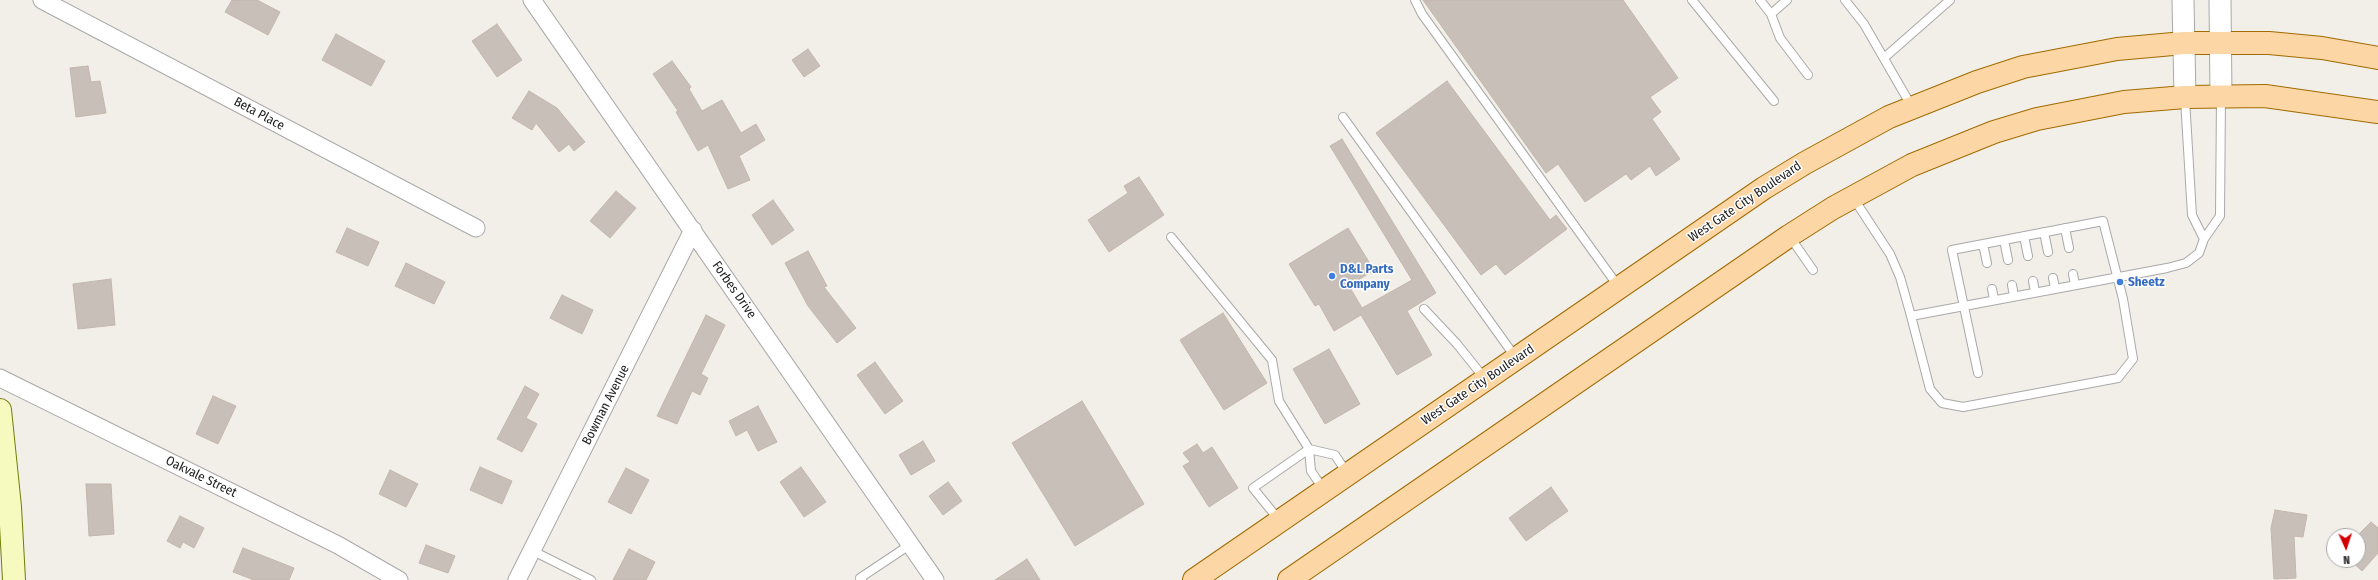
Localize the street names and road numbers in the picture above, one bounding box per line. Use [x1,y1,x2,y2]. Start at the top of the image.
street label: Beta Place [231,94,287,134]
street label: West Gate City Boulevard [1686,158,1804,246]
street label: Forbes Drive [709,258,759,322]
street label: West Gate City Boulevard [1419,341,1537,429]
street label: Bowman Avenue [579,362,633,448]
street label: Oakvale Street [163,453,239,501]

